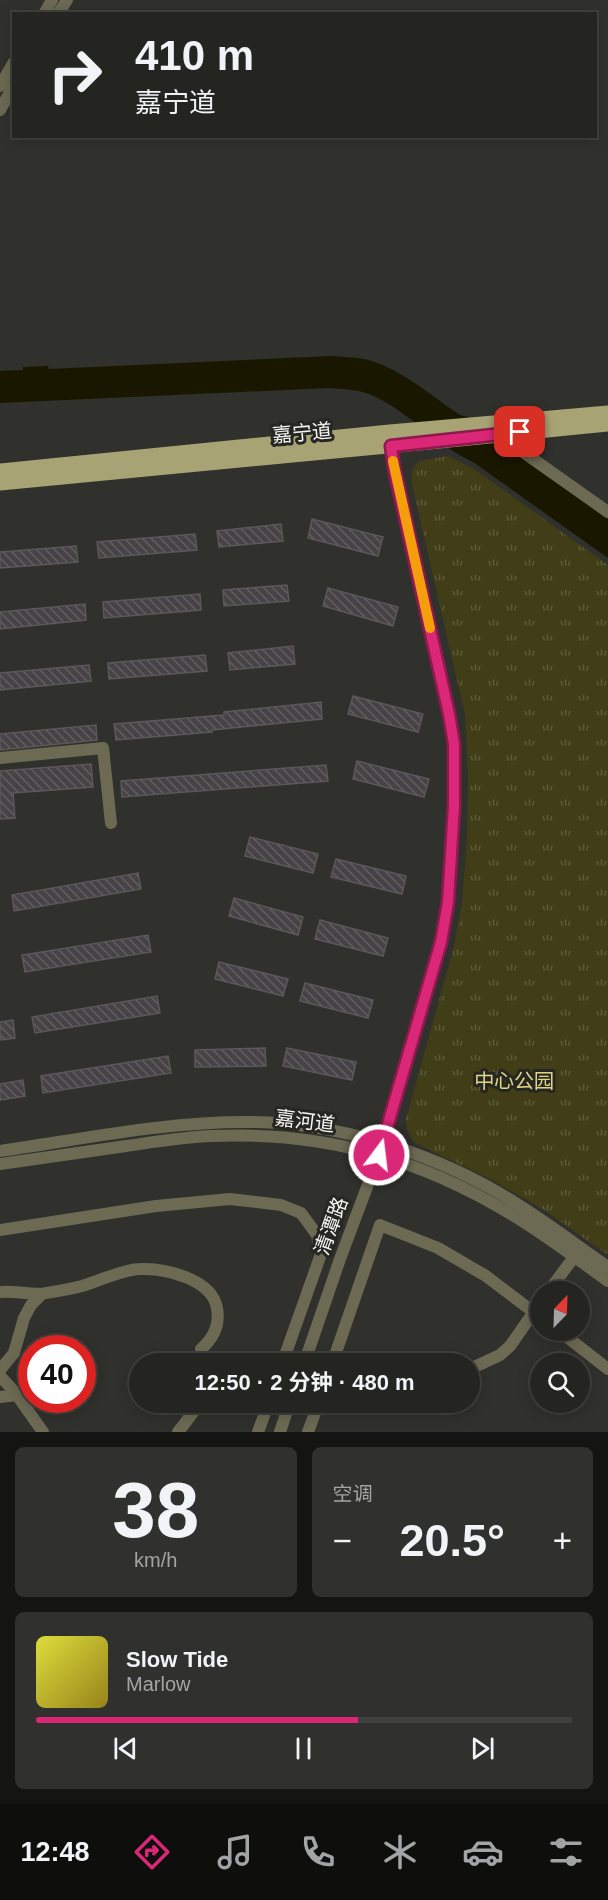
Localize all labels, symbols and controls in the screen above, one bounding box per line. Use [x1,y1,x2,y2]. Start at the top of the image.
text: 410 m [135,32,254,79]
icon: right [36,36,114,114]
text: 嘉宁道 [135,88,216,118]
pin [494,406,545,457]
icon: arrive [503,415,536,448]
street label: 嘉宁道 [271,419,333,447]
park label: 中心公园 [474,1070,554,1092]
street label: 嘉河道 [274,1106,336,1136]
position arrow [347,1123,411,1187]
street label: 清潭路 [310,1194,352,1258]
north arrow [530,1281,590,1341]
map controls [530,1281,590,1413]
speed limit sign: 40 [18,1335,96,1413]
button: search [530,1353,590,1413]
text: 12:50 · 2 分钟 · 480 m [194,1370,415,1395]
text: 38 [112,1466,199,1554]
text: 空调 [333,1483,373,1505]
text: 20.5° [399,1515,505,1566]
text: − [333,1522,352,1559]
text: + [553,1522,572,1559]
text: km/h [134,1549,177,1571]
text: Slow Tide [126,1647,228,1672]
text: Marlow [126,1673,190,1695]
icon: previous [109,1732,142,1765]
icon: pause [287,1732,320,1765]
icon: next [466,1732,499,1765]
icon: directions [131,1831,173,1873]
icon: music [214,1831,256,1873]
icon: phone [297,1831,339,1873]
icon: climate [379,1831,421,1873]
icon: car [462,1831,504,1873]
icon: filters [545,1831,587,1873]
text: 12:48 [20,1837,90,1867]

